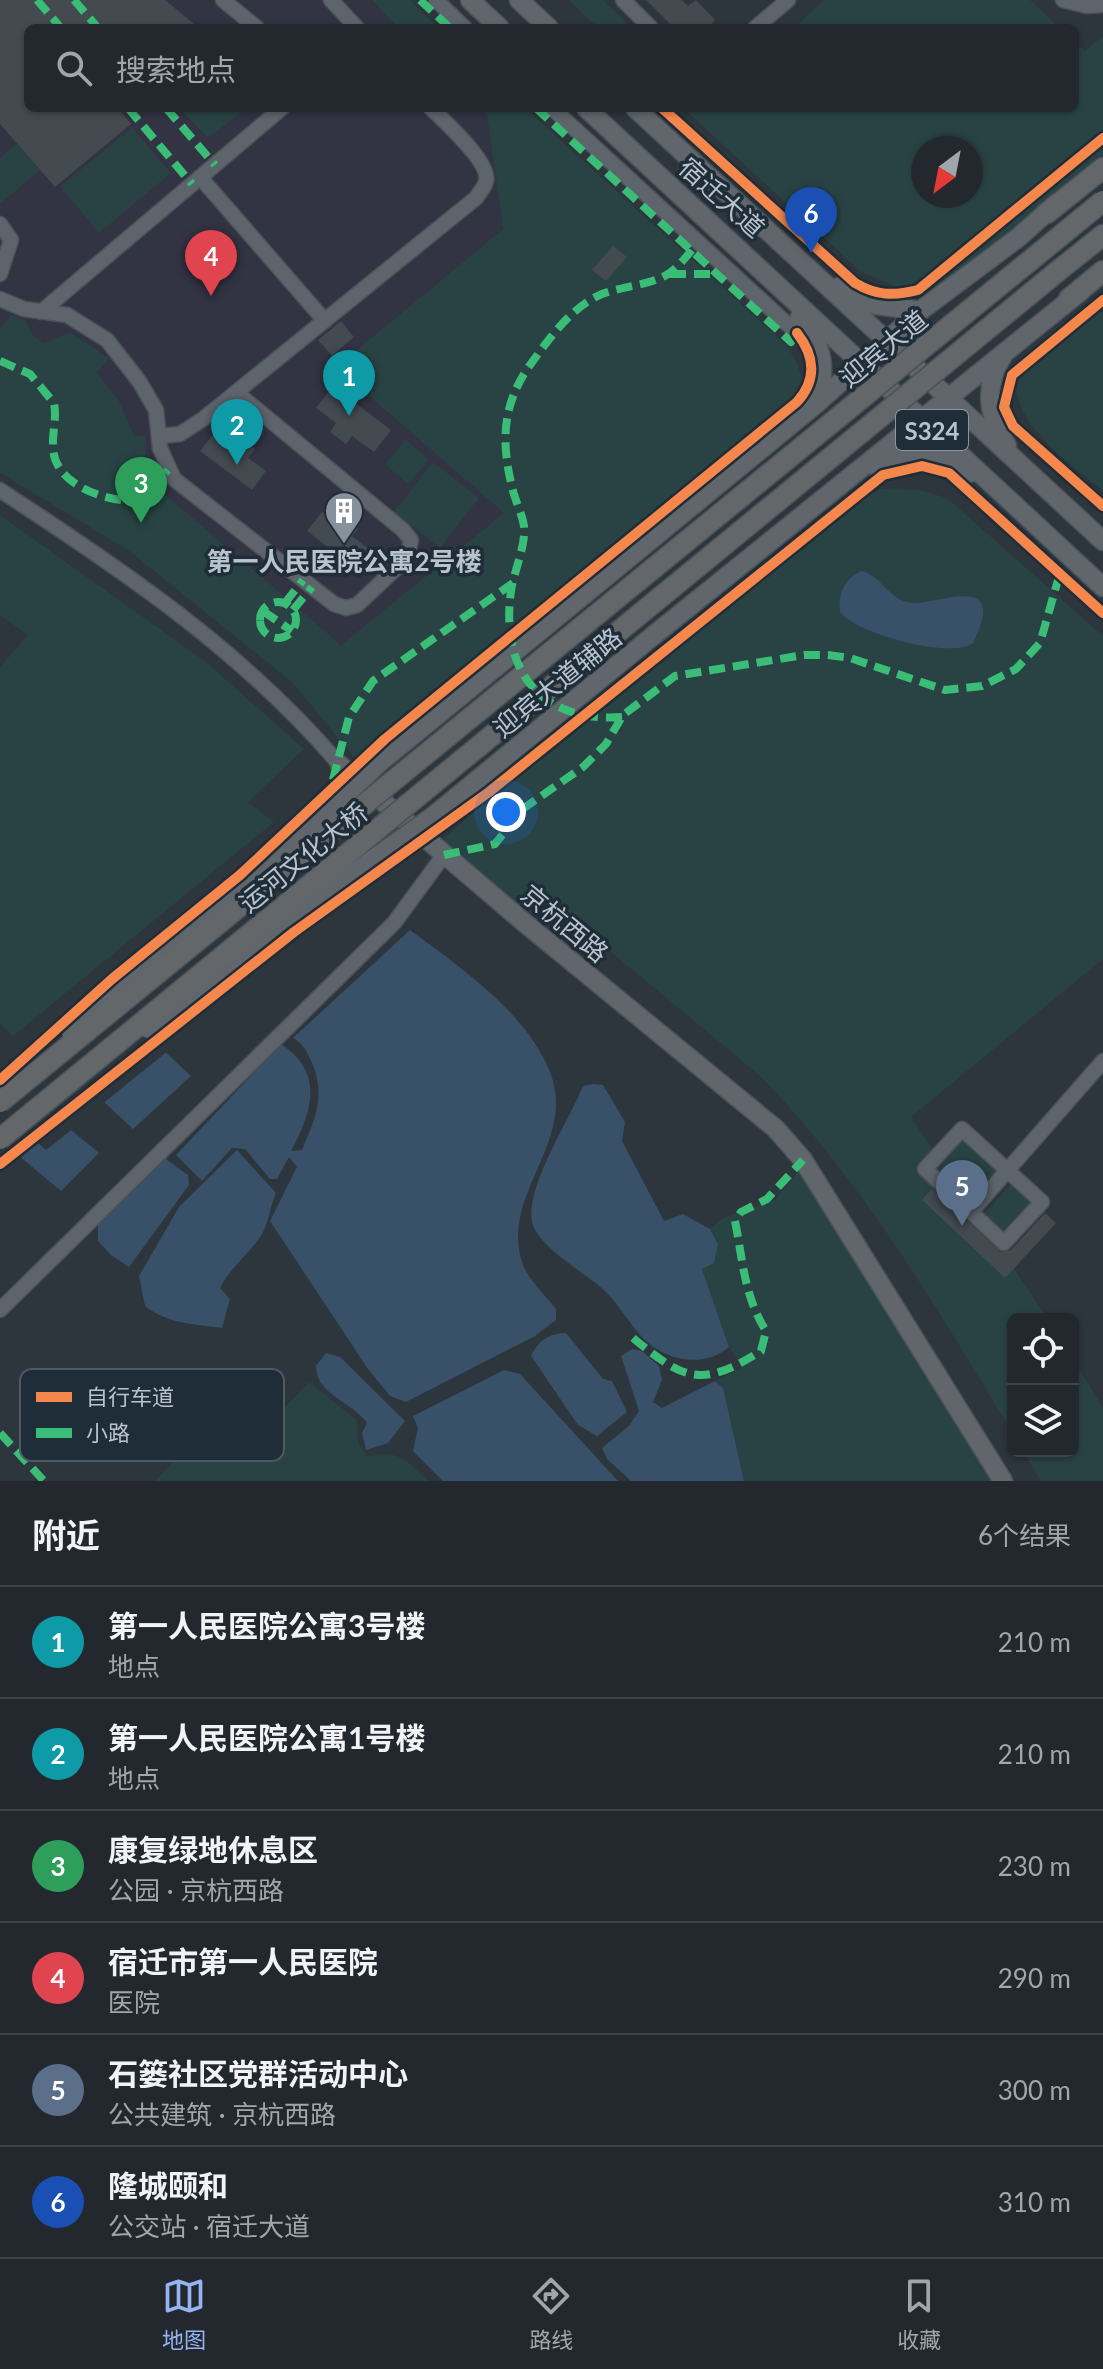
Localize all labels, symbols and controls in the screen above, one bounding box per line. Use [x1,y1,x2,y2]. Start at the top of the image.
search box [24,24,1079,112]
icon: search [52,46,96,90]
text: 搜索地点 [116,51,236,87]
north arrow [911,136,983,208]
street label: 宿迁大道 [673,150,771,244]
pin: 6 [785,187,837,253]
pin: 4 [185,230,237,296]
street label: 迎宾大道 [833,303,933,393]
pin: 1 [323,350,375,416]
pin: 2 [211,399,263,465]
road number: S324 [896,410,968,450]
pin: 3 [115,457,167,523]
building icon: 第一人民医院公寓2号楼 [323,490,365,545]
place label: 第一人民医院公寓2号楼 [206,545,482,577]
street label: 迎宾大道辅路 [486,620,628,744]
your location [486,792,526,832]
street label: 运河文化大桥 [232,795,374,919]
street label: 京杭西路 [515,877,615,969]
pin: 5 [936,1160,988,1226]
map controls [1007,1313,1079,1457]
button: locate [1007,1313,1079,1385]
legend [20,1369,284,1461]
text: 自行车道 [86,1383,174,1410]
button: layers [1007,1385,1079,1457]
text: 小路 [86,1419,130,1446]
text: 附近 [32,1514,100,1555]
text: 6个结果 [978,1519,1071,1551]
text: 第一人民医院公寓3号楼 [108,1607,425,1643]
text: 1 [50,1626,66,1658]
text: 210 m [998,1626,1071,1658]
text: 地点 [108,1650,160,1682]
text: 第一人民医院公寓1号楼 [108,1719,425,1755]
text: 2 [50,1738,66,1770]
text: 210 m [998,1738,1071,1770]
text: 地点 [108,1762,160,1794]
text: 康复绿地休息区 [108,1831,318,1867]
text: 3 [50,1850,66,1882]
text: 230 m [998,1850,1071,1882]
text: 公园 · 京杭西路 [108,1874,284,1906]
text: 宿迁市第一人民医院 [108,1943,378,1979]
text: 4 [50,1962,66,1994]
text: 290 m [998,1962,1071,1994]
text: 医院 [108,1986,160,2018]
text: 石篓社区党群活动中心 [108,2055,408,2091]
text: 5 [50,2074,66,2106]
text: 300 m [998,2074,1071,2106]
text: 公共建筑 · 京杭西路 [108,2098,336,2130]
text: 隆城颐和 [108,2167,228,2203]
text: 6 [50,2186,66,2218]
text: 310 m [998,2186,1071,2218]
text: 公交站 · 宿迁大道 [108,2210,310,2242]
tab: 地图 [162,2274,206,2354]
tab: 路线 [529,2274,573,2354]
tab: 收藏 [897,2274,941,2354]

